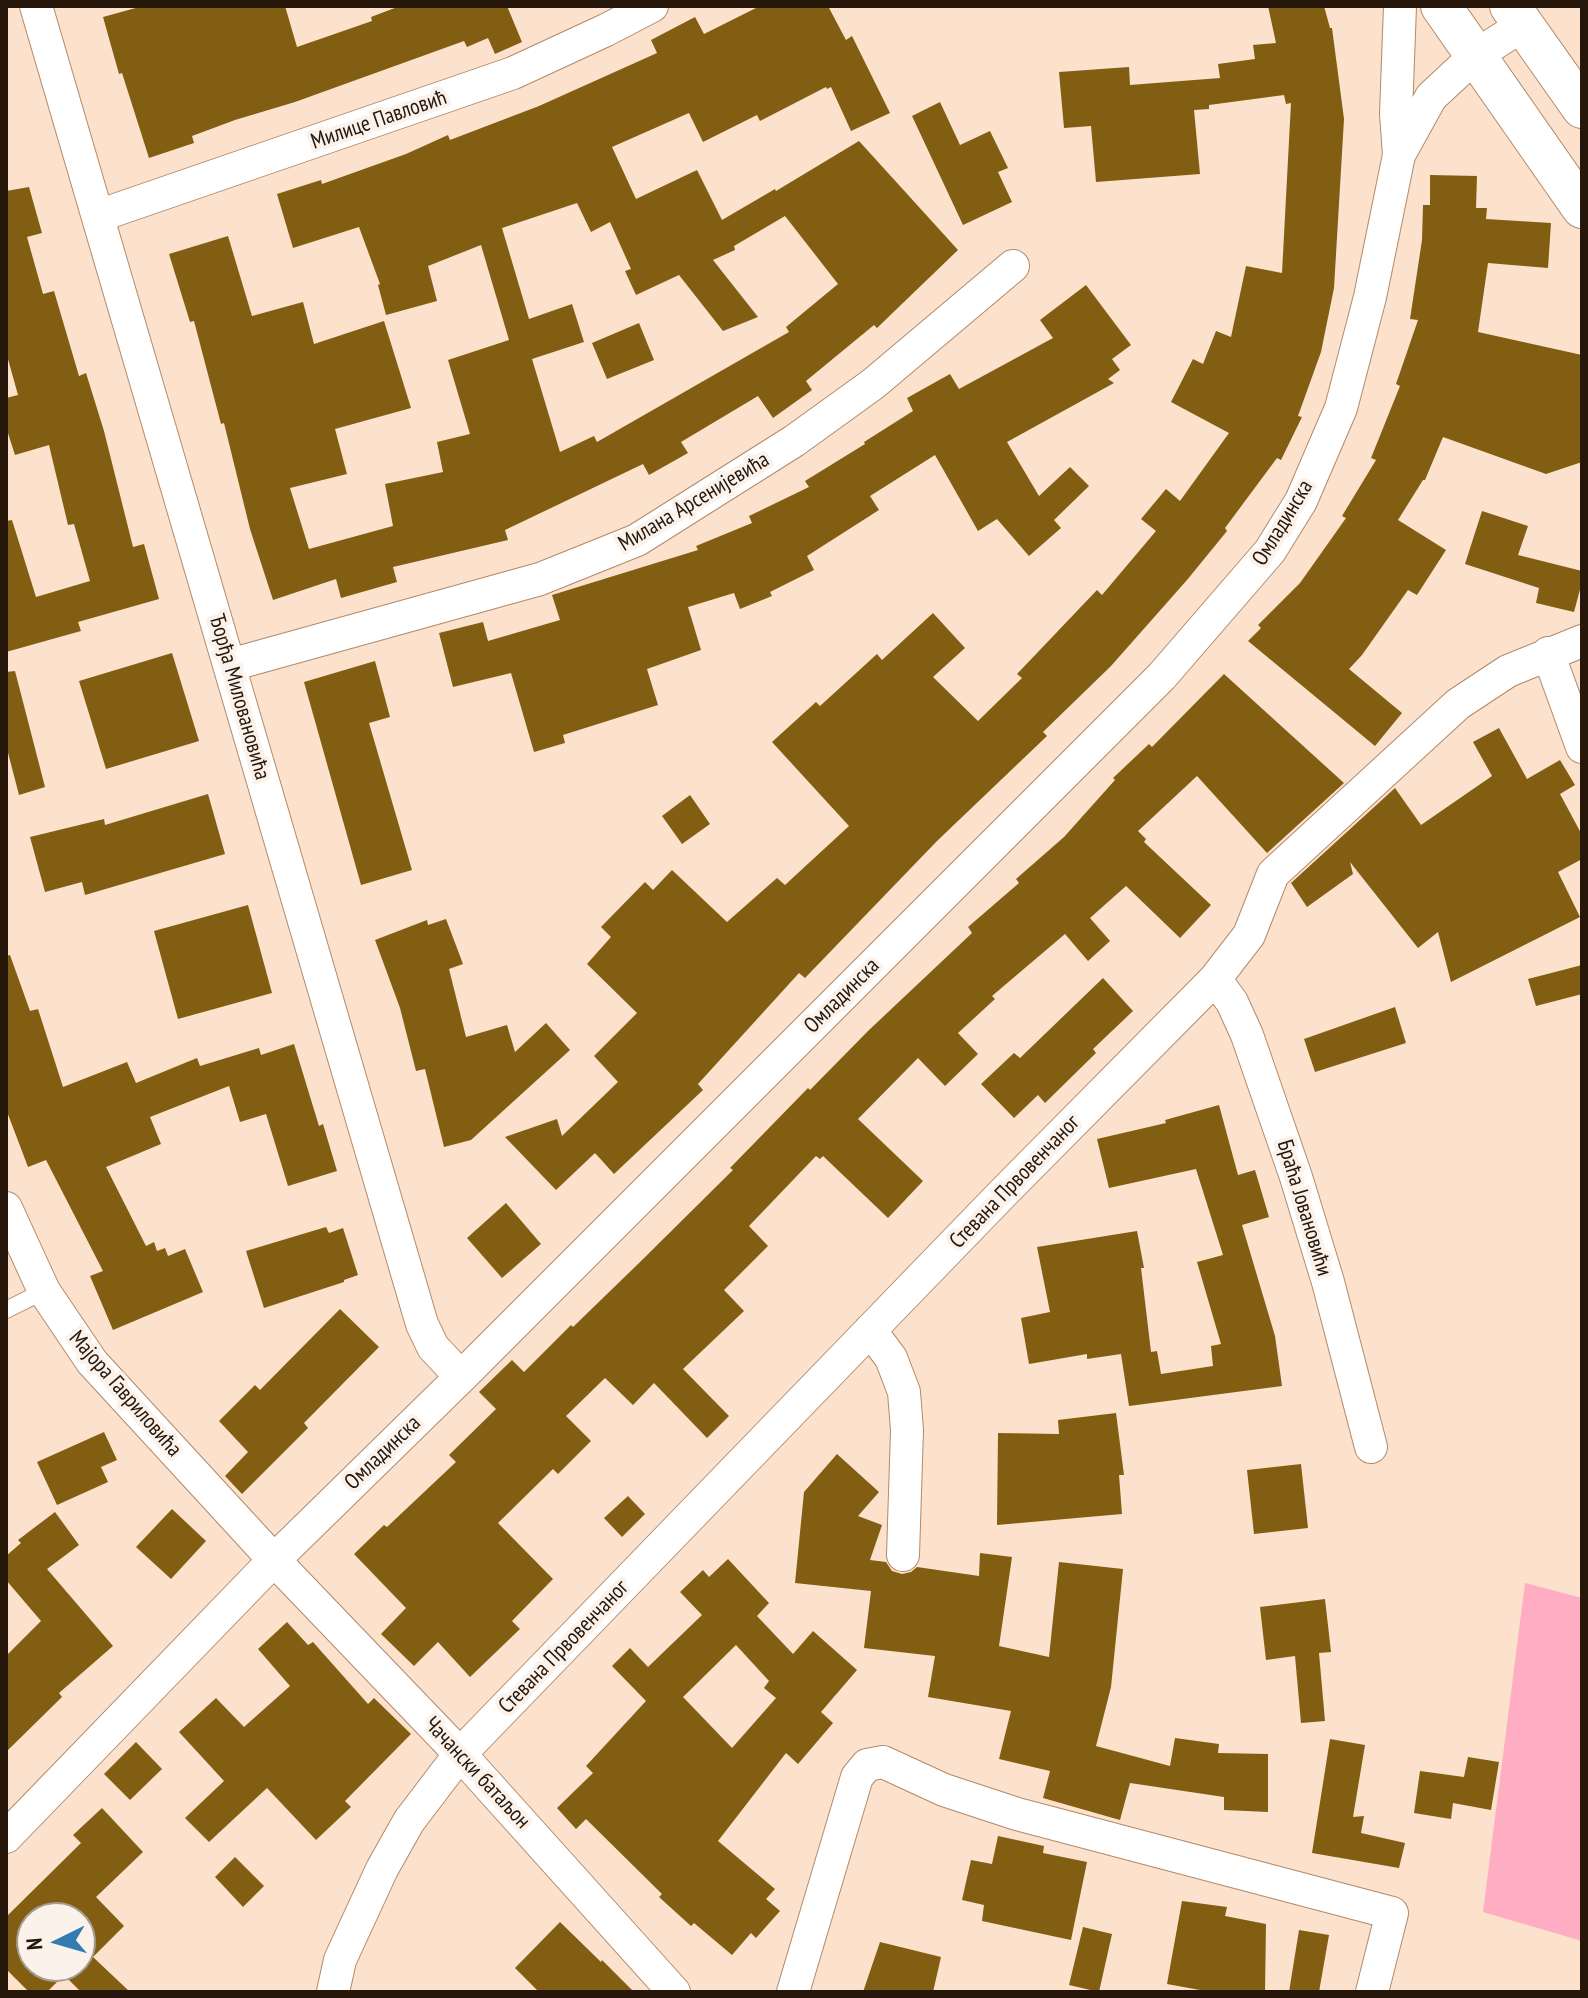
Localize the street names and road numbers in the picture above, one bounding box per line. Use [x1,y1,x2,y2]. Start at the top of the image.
street label: Милице Павловић [308,84,450,156]
street label: Милана Арсенијевића [614,447,774,557]
street label: Омладинска [1247,475,1319,571]
street label: Ђорђа Миловановића [203,611,275,783]
street label: Омладинска [799,953,885,1039]
street label: Стевана Првовенчаног [945,1110,1085,1254]
street label: Браћа Јовановићи [1271,1137,1337,1279]
street label: Мајора Гавриловића [63,1326,187,1462]
street label: Омладинска [340,1410,426,1496]
street label: Стевана Првовенчаног [494,1575,634,1719]
street label: Чачански батаљон [418,1712,536,1834]

